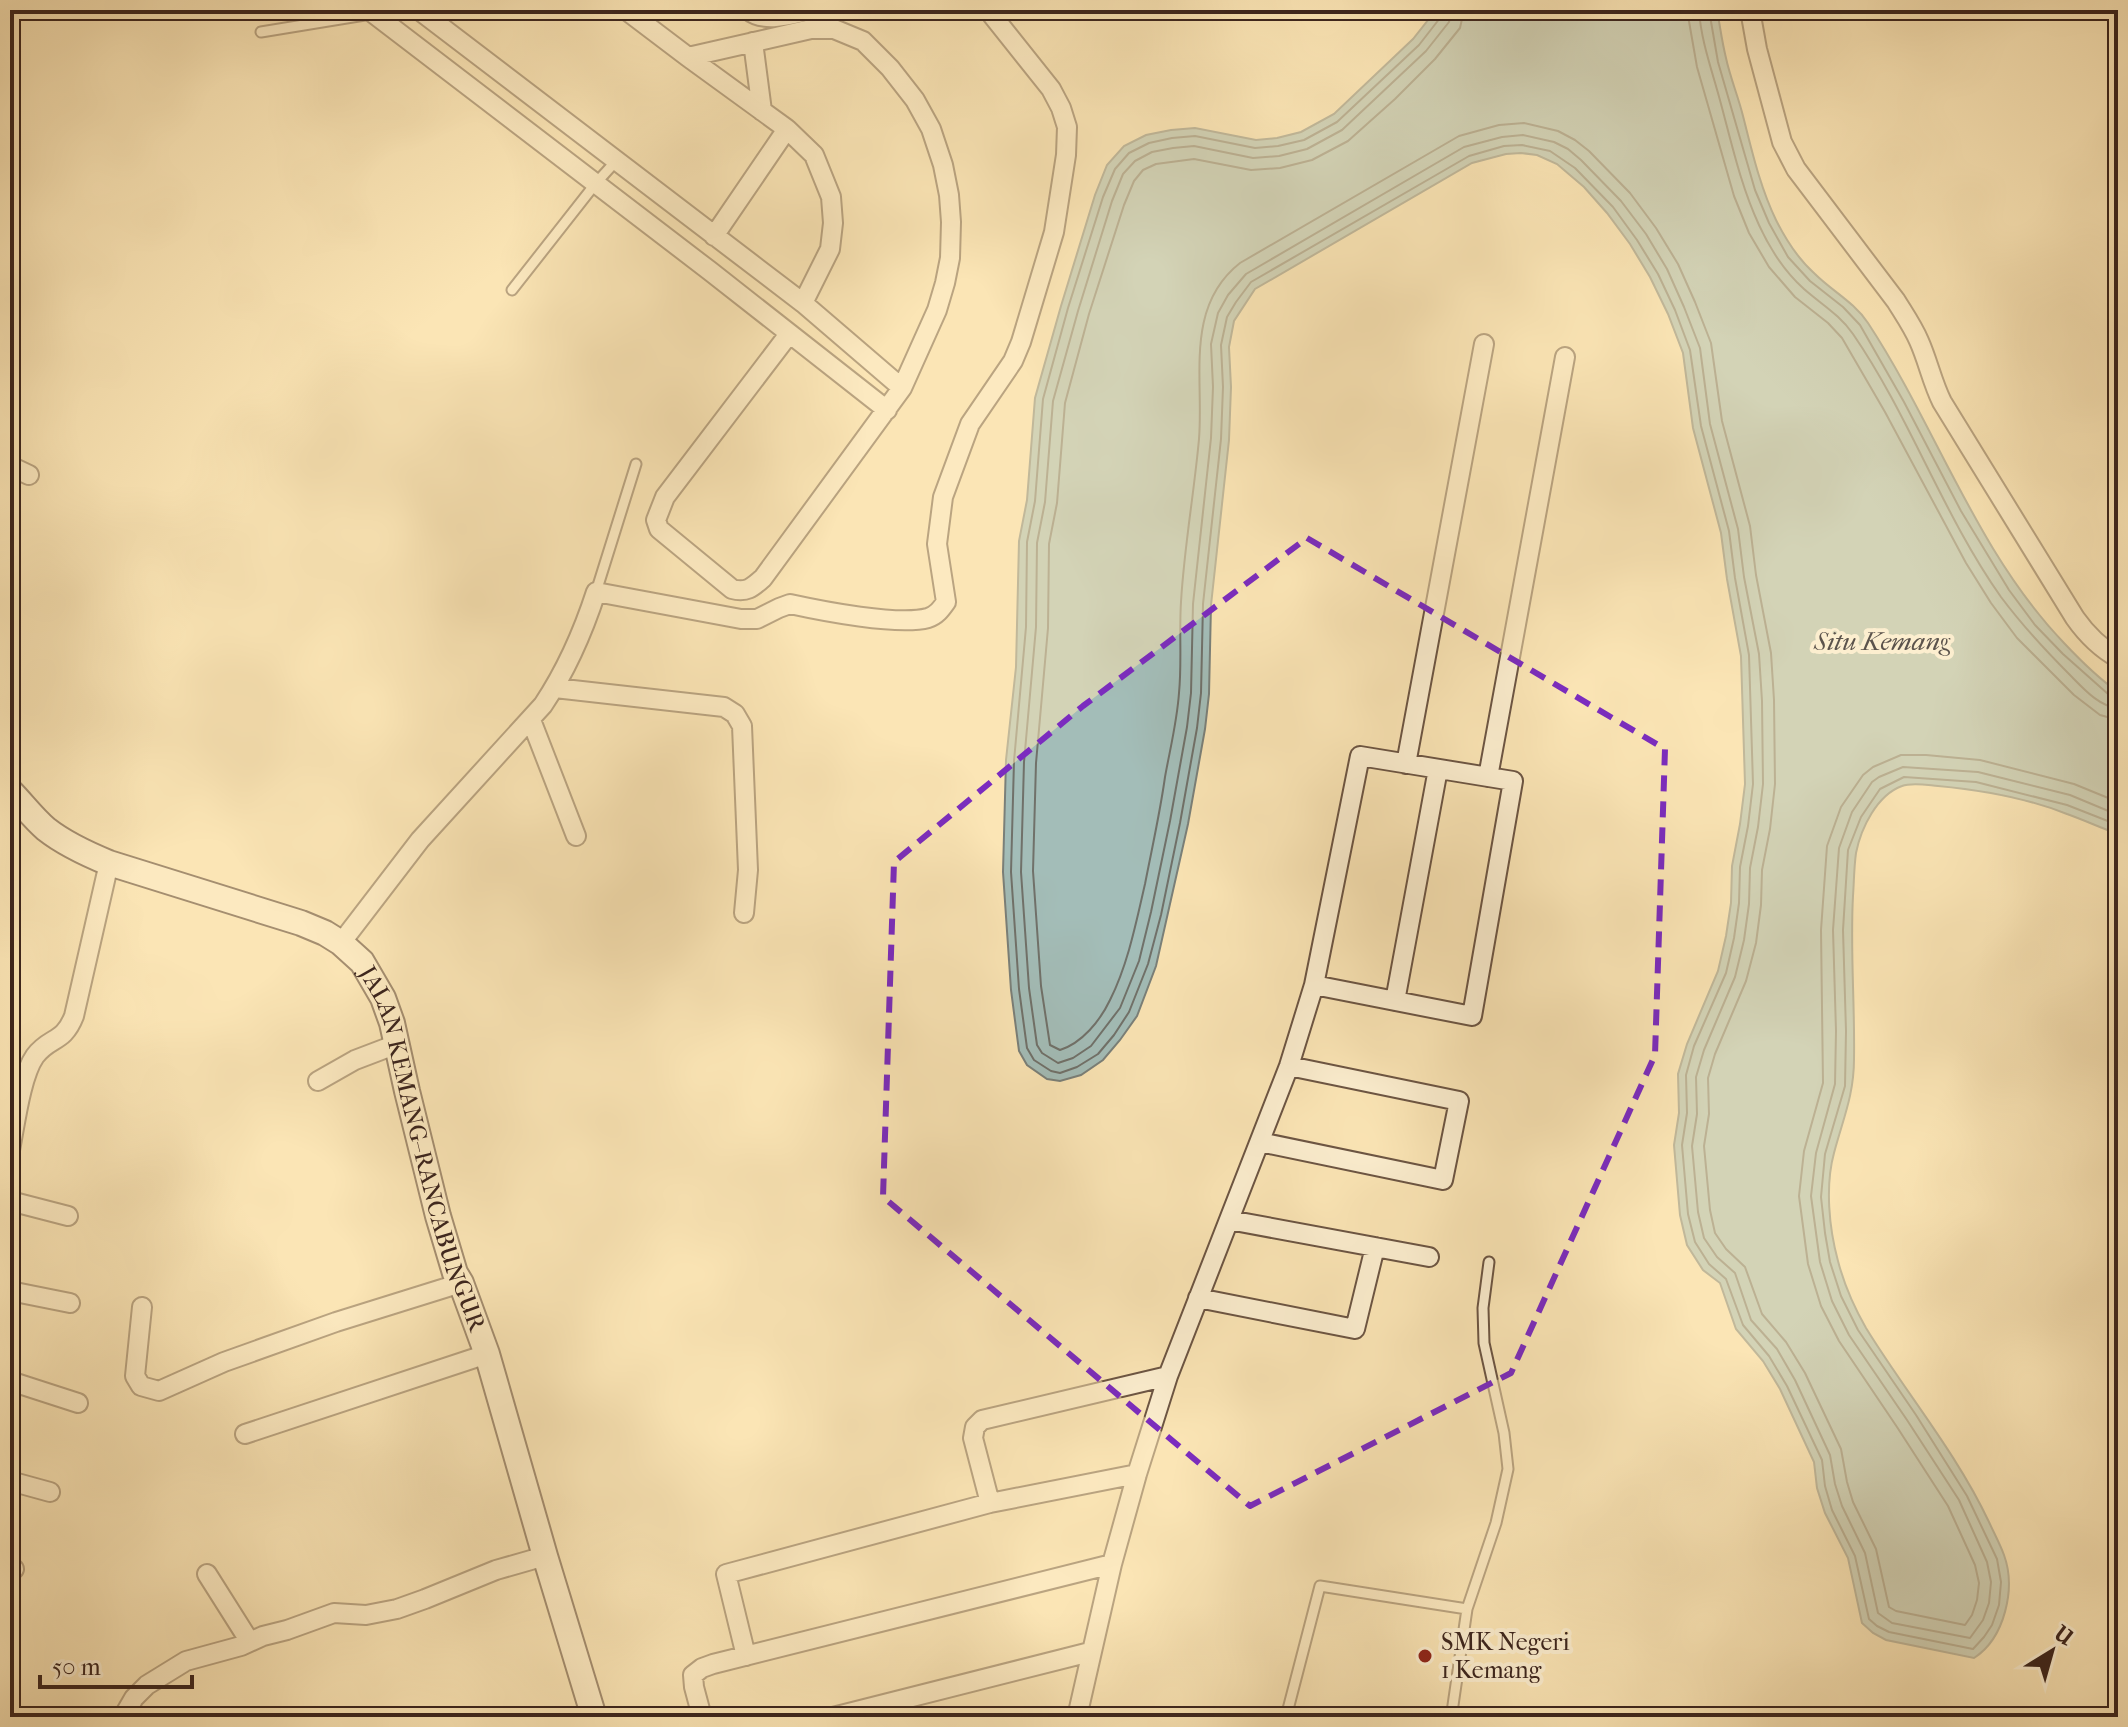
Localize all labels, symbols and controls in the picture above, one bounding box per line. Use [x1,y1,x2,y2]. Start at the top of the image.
water label: Situ Kemang [1813,626,1951,657]
street label: JALAN KEMANG–RANCABUNGUR [352,959,492,1336]
north arrow [2012,1611,2092,1691]
text: U [2048,1620,2079,1652]
place label: SMK Negeri 1 Kemang [1441,1628,1570,1684]
scale bar [40,1639,192,1689]
marker: SMK Negeri 1 Kemang [1416,1647,1434,1665]
text: 50 m [52,1653,101,1681]

